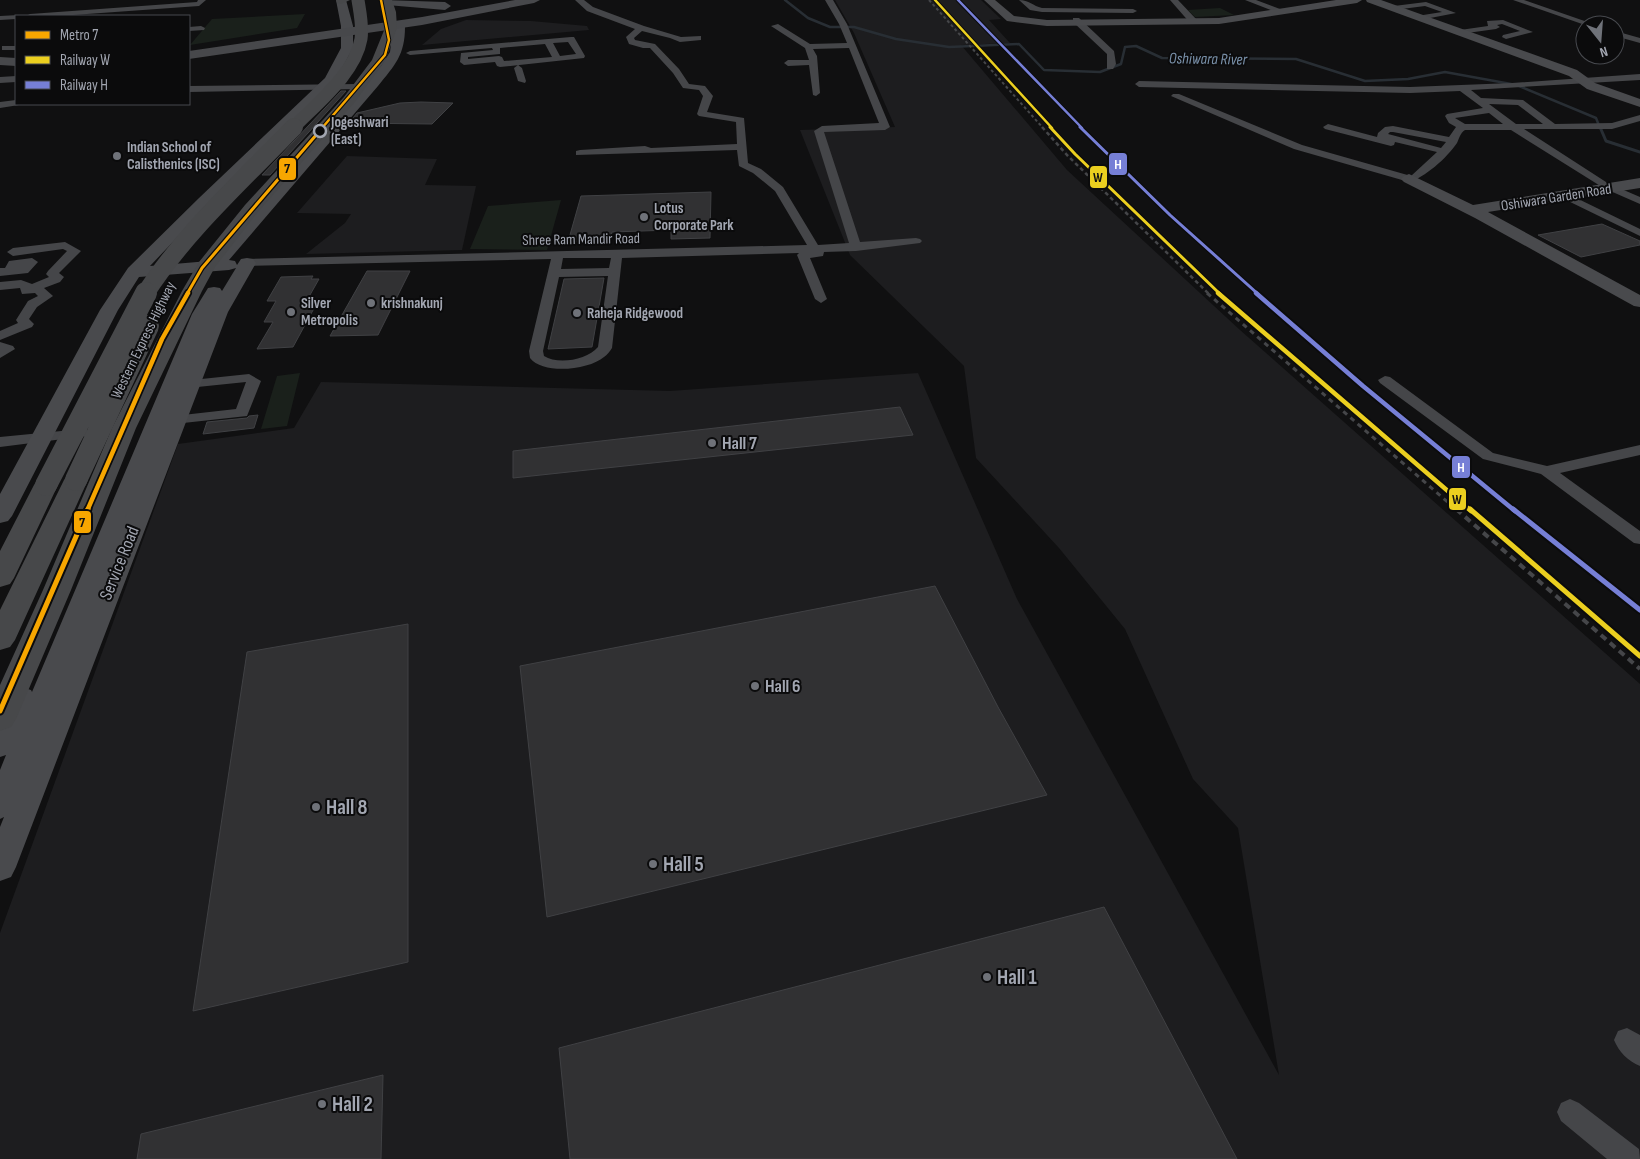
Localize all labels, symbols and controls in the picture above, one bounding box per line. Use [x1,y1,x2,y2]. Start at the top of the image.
legend [15,15,190,105]
north arrow [1575,15,1625,65]
text: Metro 7 [60,26,98,45]
text: N [1598,43,1610,61]
water label: Oshiwara River [1169,49,1248,70]
text: Railway W [60,51,110,70]
text: Railway H [60,76,108,95]
place label: Jogeshwari (East) [330,113,389,149]
marker: Jogeshwari (East) [313,124,327,138]
place label: Indian School of Calisthenics (ISC) [127,138,220,174]
marker: Indian School of Calisthenics (ISC) [111,150,123,162]
line badge: H [1108,152,1128,176]
text: H [1114,156,1122,173]
line badge: 7 [278,157,297,181]
text: 7 [284,160,291,177]
line badge: W [1089,165,1108,189]
text: W [1093,169,1103,186]
street label: Oshiwara Garden Road [1500,179,1613,216]
place label: Lotus Corporate Park [654,199,734,235]
marker: Lotus Corporate Park [638,211,650,223]
street label: Shree Ram Mandir Road [522,229,640,250]
street label: Western Express Highway [107,278,180,402]
place label: Silver Metropolis [301,294,358,330]
place label: krishnakunj [381,294,443,313]
marker: krishnakunj [365,297,377,309]
place label: Raheja Ridgewood [587,304,683,323]
marker: Silver Metropolis [285,306,297,318]
marker: Raheja Ridgewood [571,307,583,319]
place label: Hall 7 [722,433,757,454]
marker: Hall 7 [706,437,718,449]
line badge: H [1451,455,1471,479]
text: H [1457,459,1465,476]
line badge: W [1448,487,1467,511]
text: W [1452,491,1462,508]
line badge: 7 [73,510,92,534]
text: 7 [79,514,86,531]
street label: Service Road [95,523,144,603]
place label: Hall 6 [765,676,801,697]
marker: Hall 6 [749,680,761,692]
place label: Hall 8 [326,795,368,820]
marker: Hall 8 [310,801,322,813]
place label: Hall 5 [663,852,704,877]
marker: Hall 5 [647,858,659,870]
place label: Hall 1 [997,965,1037,990]
marker: Hall 1 [981,971,993,983]
place label: Hall 2 [332,1092,373,1117]
marker: Hall 2 [316,1098,328,1110]

